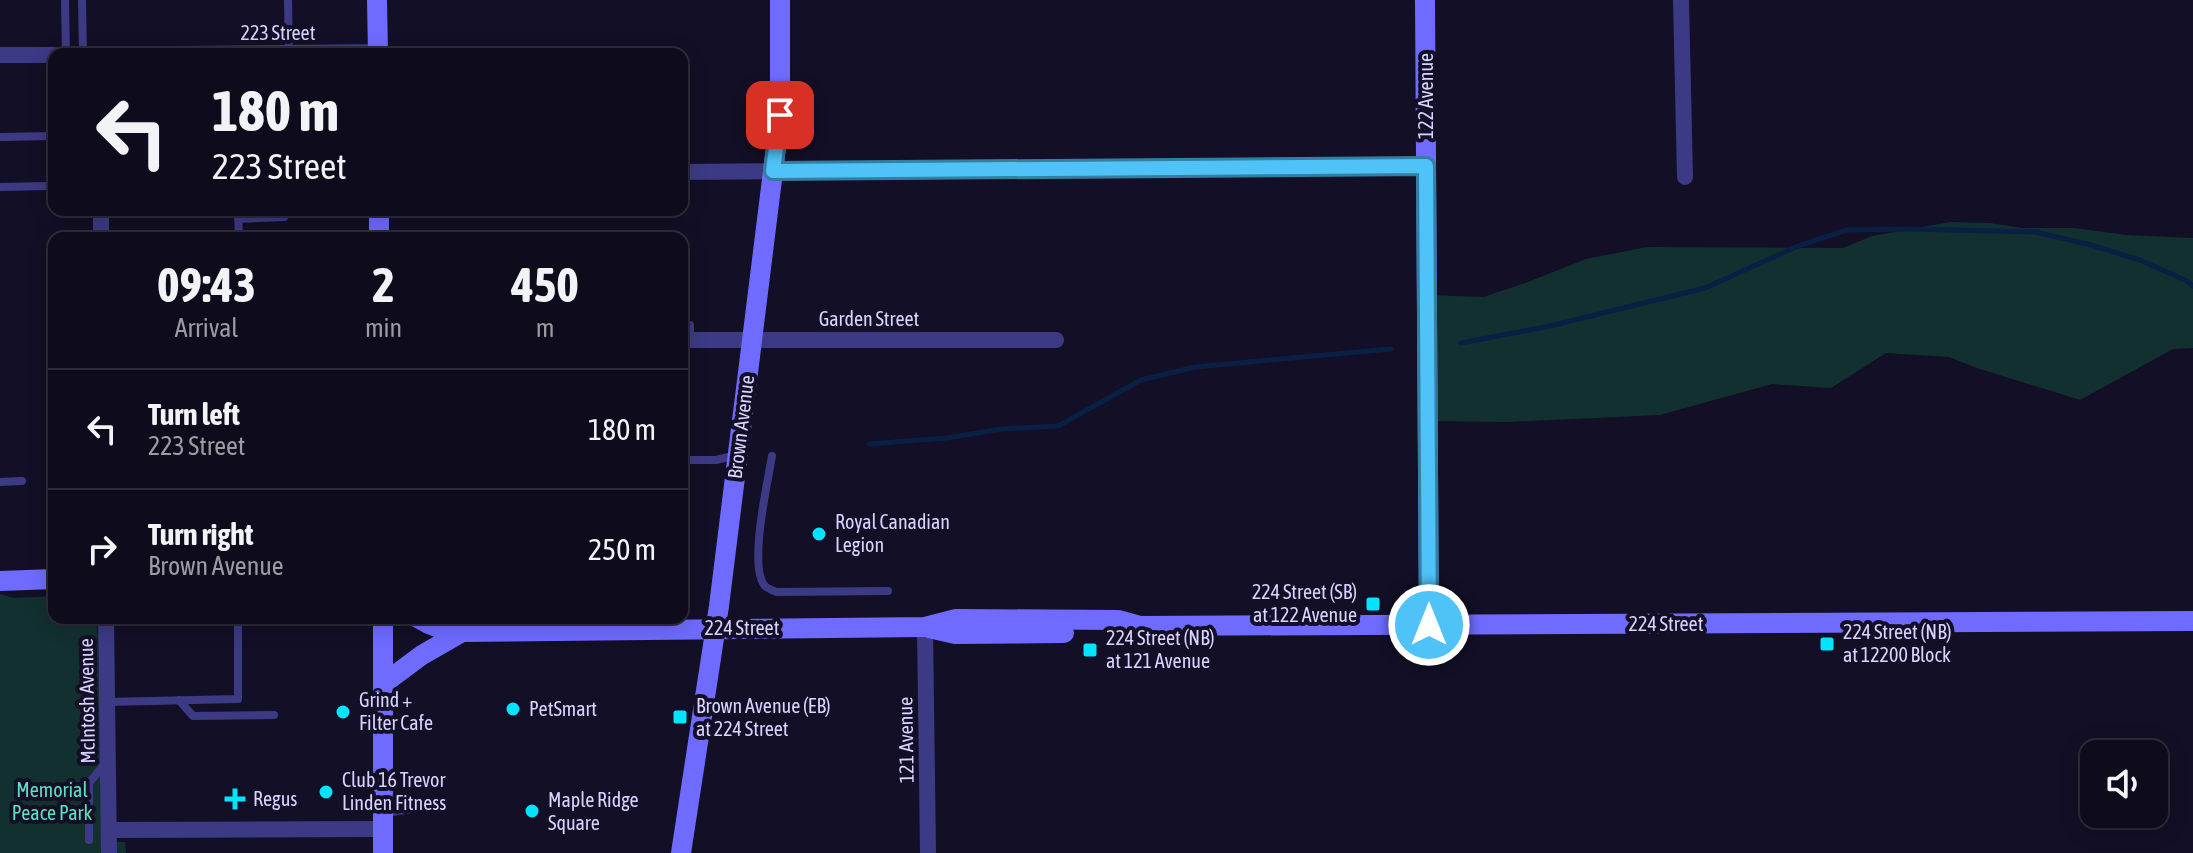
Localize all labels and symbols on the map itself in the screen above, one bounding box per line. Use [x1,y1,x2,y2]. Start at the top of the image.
street label: 223 Street [241,21,316,44]
street label: 122 Avenue [1414,53,1437,139]
pin [746,81,814,149]
street label: Garden Street [819,307,920,330]
street label: Brown Avenue [723,374,758,480]
place label: Royal Canadian Legion [835,510,950,556]
marker: Royal Canadian Legion [810,525,828,543]
place label: 224 Street (SB) at 122 Avenue [1252,580,1357,626]
position arrow [1387,583,1471,667]
marker: 224 Street (SB) at 122 Avenue [1364,595,1382,613]
street label: 224 Street [1629,612,1704,635]
street label: 224 Street [705,616,780,639]
place label: 224 Street (NB) at 12200 Block [1843,620,1951,666]
place label: 224 Street (NB) at 121 Avenue [1106,626,1214,672]
marker: 224 Street (NB) at 12200 Block [1818,635,1836,653]
street label: McIntosh Avenue [74,638,99,764]
marker: 224 Street (NB) at 121 Avenue [1081,641,1099,659]
place label: Grind + Filter Cafe [359,688,433,734]
place label: Brown Avenue (EB) at 224 Street [696,694,831,740]
place label: PetSmart [529,697,597,720]
street label: 121 Avenue [893,697,918,783]
marker: PetSmart [504,700,522,718]
marker: Grind + Filter Cafe [334,703,352,721]
marker: Brown Avenue (EB) at 224 Street [671,708,689,726]
place label: Club 16 Trevor Linden Fitness [342,768,447,814]
park label: Memorial Peace Park [12,778,92,824]
marker: Club 16 Trevor Linden Fitness [317,783,335,801]
place label: Regus [253,787,297,810]
marker: Regus [224,788,246,810]
place label: Maple Ridge Square [548,788,638,834]
marker: Maple Ridge Square [523,802,541,820]

